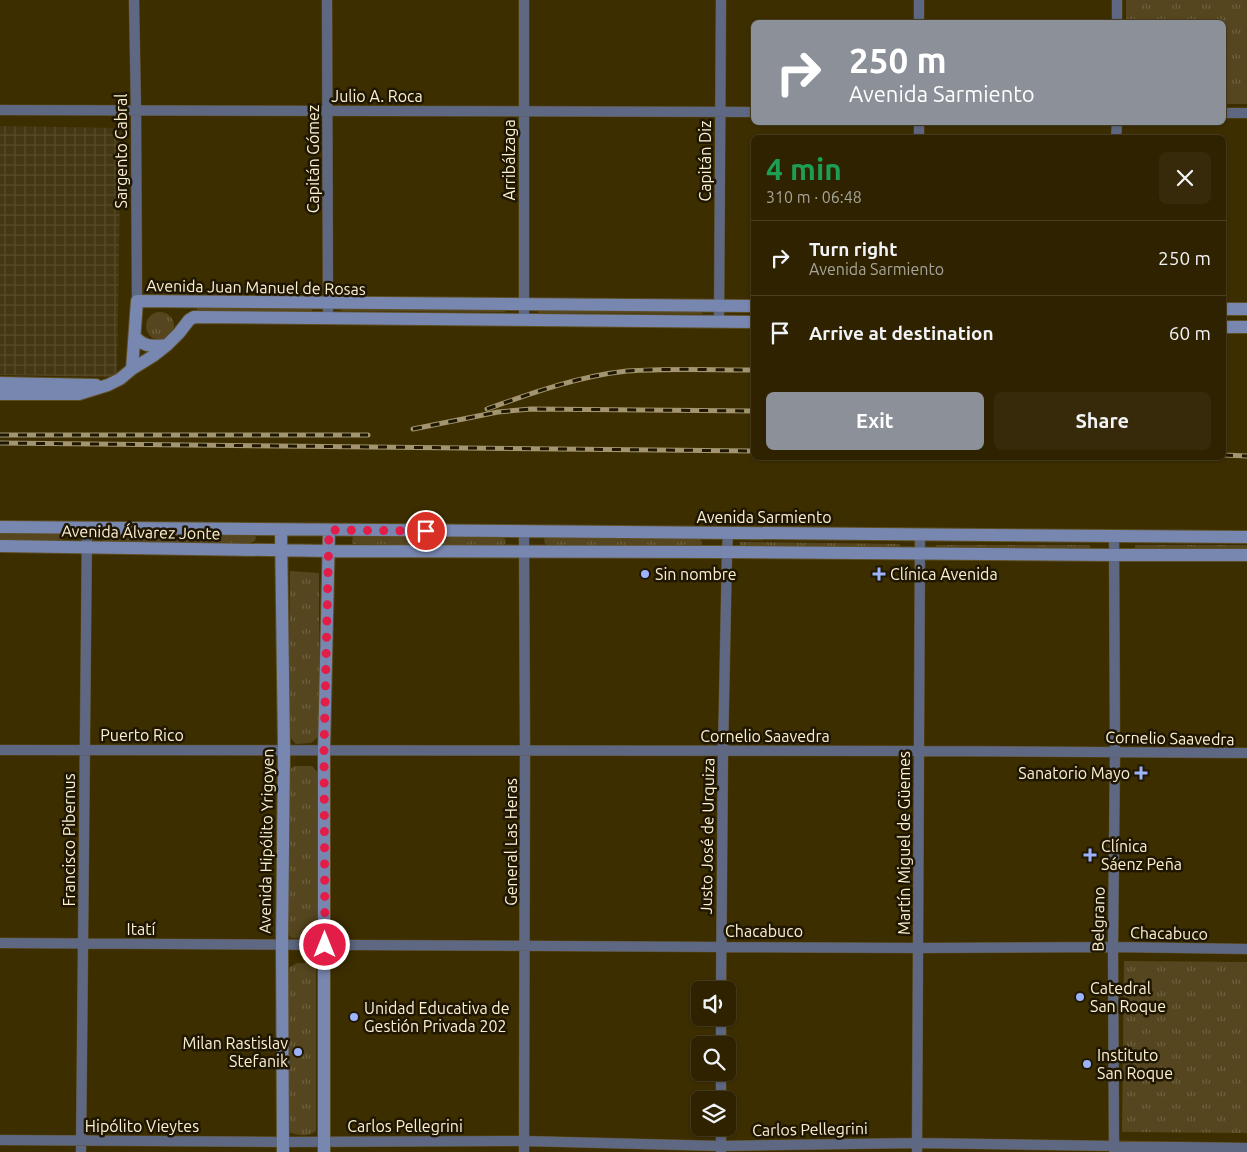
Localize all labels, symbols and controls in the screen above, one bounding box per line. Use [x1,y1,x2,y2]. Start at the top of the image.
icon: right [766,40,831,105]
text: 250 m [849,40,947,80]
text: Avenida Sarmiento [849,81,1035,106]
street label: Julio A. Roca [331,87,423,105]
street label: Sargento Cabral [112,94,130,209]
street label: Capitán Gómez [304,105,322,213]
street label: Arribálzaga [500,119,518,201]
street label: Capitán Diz [696,120,714,202]
text: 4 min [766,152,842,186]
button: close [1159,152,1211,204]
text: 310 m · 06:48 [766,188,862,206]
text: Turn right [809,238,897,260]
icon: right [766,244,794,272]
text: 250 m [1158,247,1211,269]
text: Avenida Sarmiento [809,260,944,278]
street label: Avenida Juan Manuel de Rosas [146,276,366,298]
icon: arrive [766,319,794,347]
text: Arrive at destination [809,322,994,344]
text: 60 m [1169,322,1211,344]
button: Exit [766,392,984,450]
button: Share [994,392,1211,450]
street label: Avenida Sarmiento [696,508,832,526]
pin [405,510,447,552]
icon: arrive [412,517,440,545]
street label: Avenida Álvarez Jonte [61,520,221,542]
place label: Sin nombre [655,565,737,583]
place label: Clínica Avenida [890,565,998,583]
marker: Clínica Avenida [872,567,886,581]
marker: Sin nombre [639,568,651,580]
street label: Puerto Rico [100,726,184,744]
street label: Cornelio Saavedra [700,727,830,745]
street label: Cornelio Saavedra [1105,728,1235,748]
street label: Avenida Hipólito Yrigoyen [255,748,277,934]
street label: Martín Miguel de Güemes [895,751,913,935]
street label: Justo José de Urquiza [697,758,717,914]
place label: Sanatorio Mayo [1018,764,1130,782]
marker: Sanatorio Mayo [1134,766,1148,780]
street label: Francisco Pibernus [60,773,78,907]
street label: General Las Heras [502,778,520,906]
place label: Clínica Sáenz Peña [1101,837,1182,873]
marker: Clínica Sáenz Peña [1083,848,1097,862]
street label: Belgrano [1088,886,1108,952]
position arrow [298,918,350,970]
street label: Itatí [127,920,156,938]
street label: Chacabuco [725,922,803,940]
street label: Chacabuco [1130,923,1208,943]
place label: Catedral San Roque [1090,979,1166,1015]
map controls [691,981,736,1136]
button: sound [691,981,736,1026]
marker: Catedral San Roque [1074,991,1086,1003]
place label: Unidad Educativa de Gestión Privada 202 [364,999,510,1035]
marker: Unidad Educativa de Gestión Privada 202 [348,1011,360,1023]
place label: Milan Rastislav Stefanik [182,1034,288,1070]
button: search [691,1036,736,1081]
marker: Milan Rastislav Stefanik [292,1046,304,1058]
place label: Instituto San Roque [1097,1046,1173,1082]
marker: Instituto San Roque [1081,1058,1093,1070]
button: layers [691,1091,736,1136]
street label: Hipólito Vieytes [85,1117,199,1135]
street label: Carlos Pellegrini [347,1117,463,1135]
street label: Carlos Pellegrini [752,1119,868,1139]

